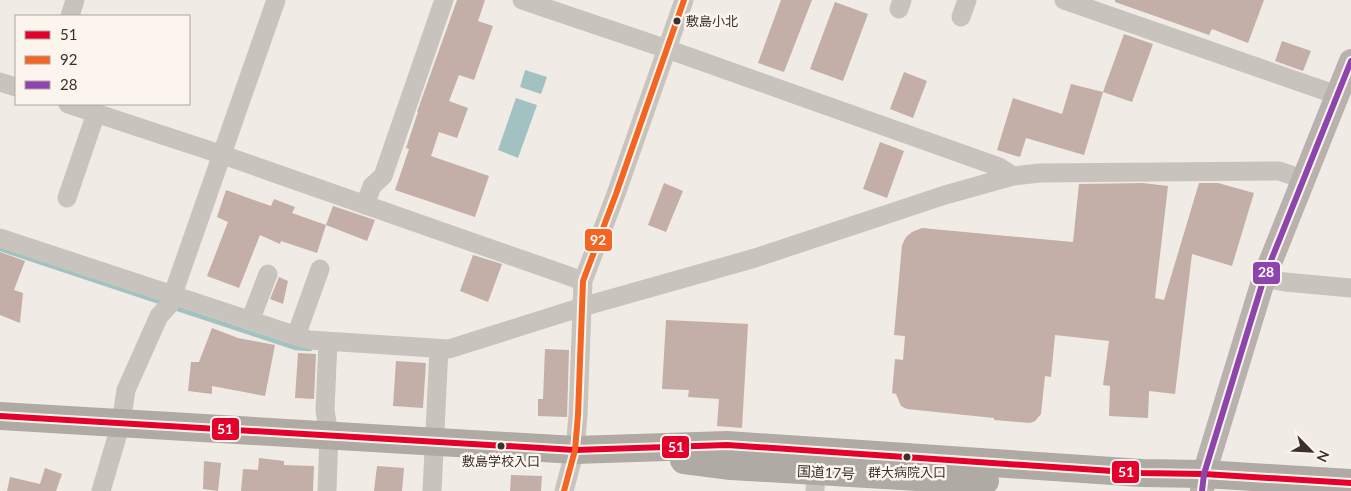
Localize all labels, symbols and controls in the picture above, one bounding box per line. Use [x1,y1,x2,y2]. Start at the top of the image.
place label: 敷島小北 [686,13,738,29]
legend [15,15,190,105]
marker: 敷島小北 [672,16,682,26]
text: 51 [60,25,77,43]
text: 92 [60,50,77,68]
text: 28 [60,75,77,93]
line badge: 92 [584,228,613,252]
text: 92 [590,231,606,248]
line badge: 28 [1252,261,1281,285]
text: 28 [1258,263,1274,280]
line badge: 51 [211,417,240,441]
text: 51 [217,420,233,437]
north arrow [1286,426,1336,476]
line badge: 51 [661,435,690,459]
text: 51 [668,438,684,455]
marker: 敷島学校入口 [496,441,506,451]
text: N [1313,448,1333,465]
marker: 群大病院入口 [902,452,912,462]
place label: 敷島学校入口 [462,453,540,469]
line badge: 51 [1111,460,1140,484]
street label: 国道17号 [796,462,856,482]
text: 51 [1118,463,1134,480]
place label: 群大病院入口 [868,464,946,480]

